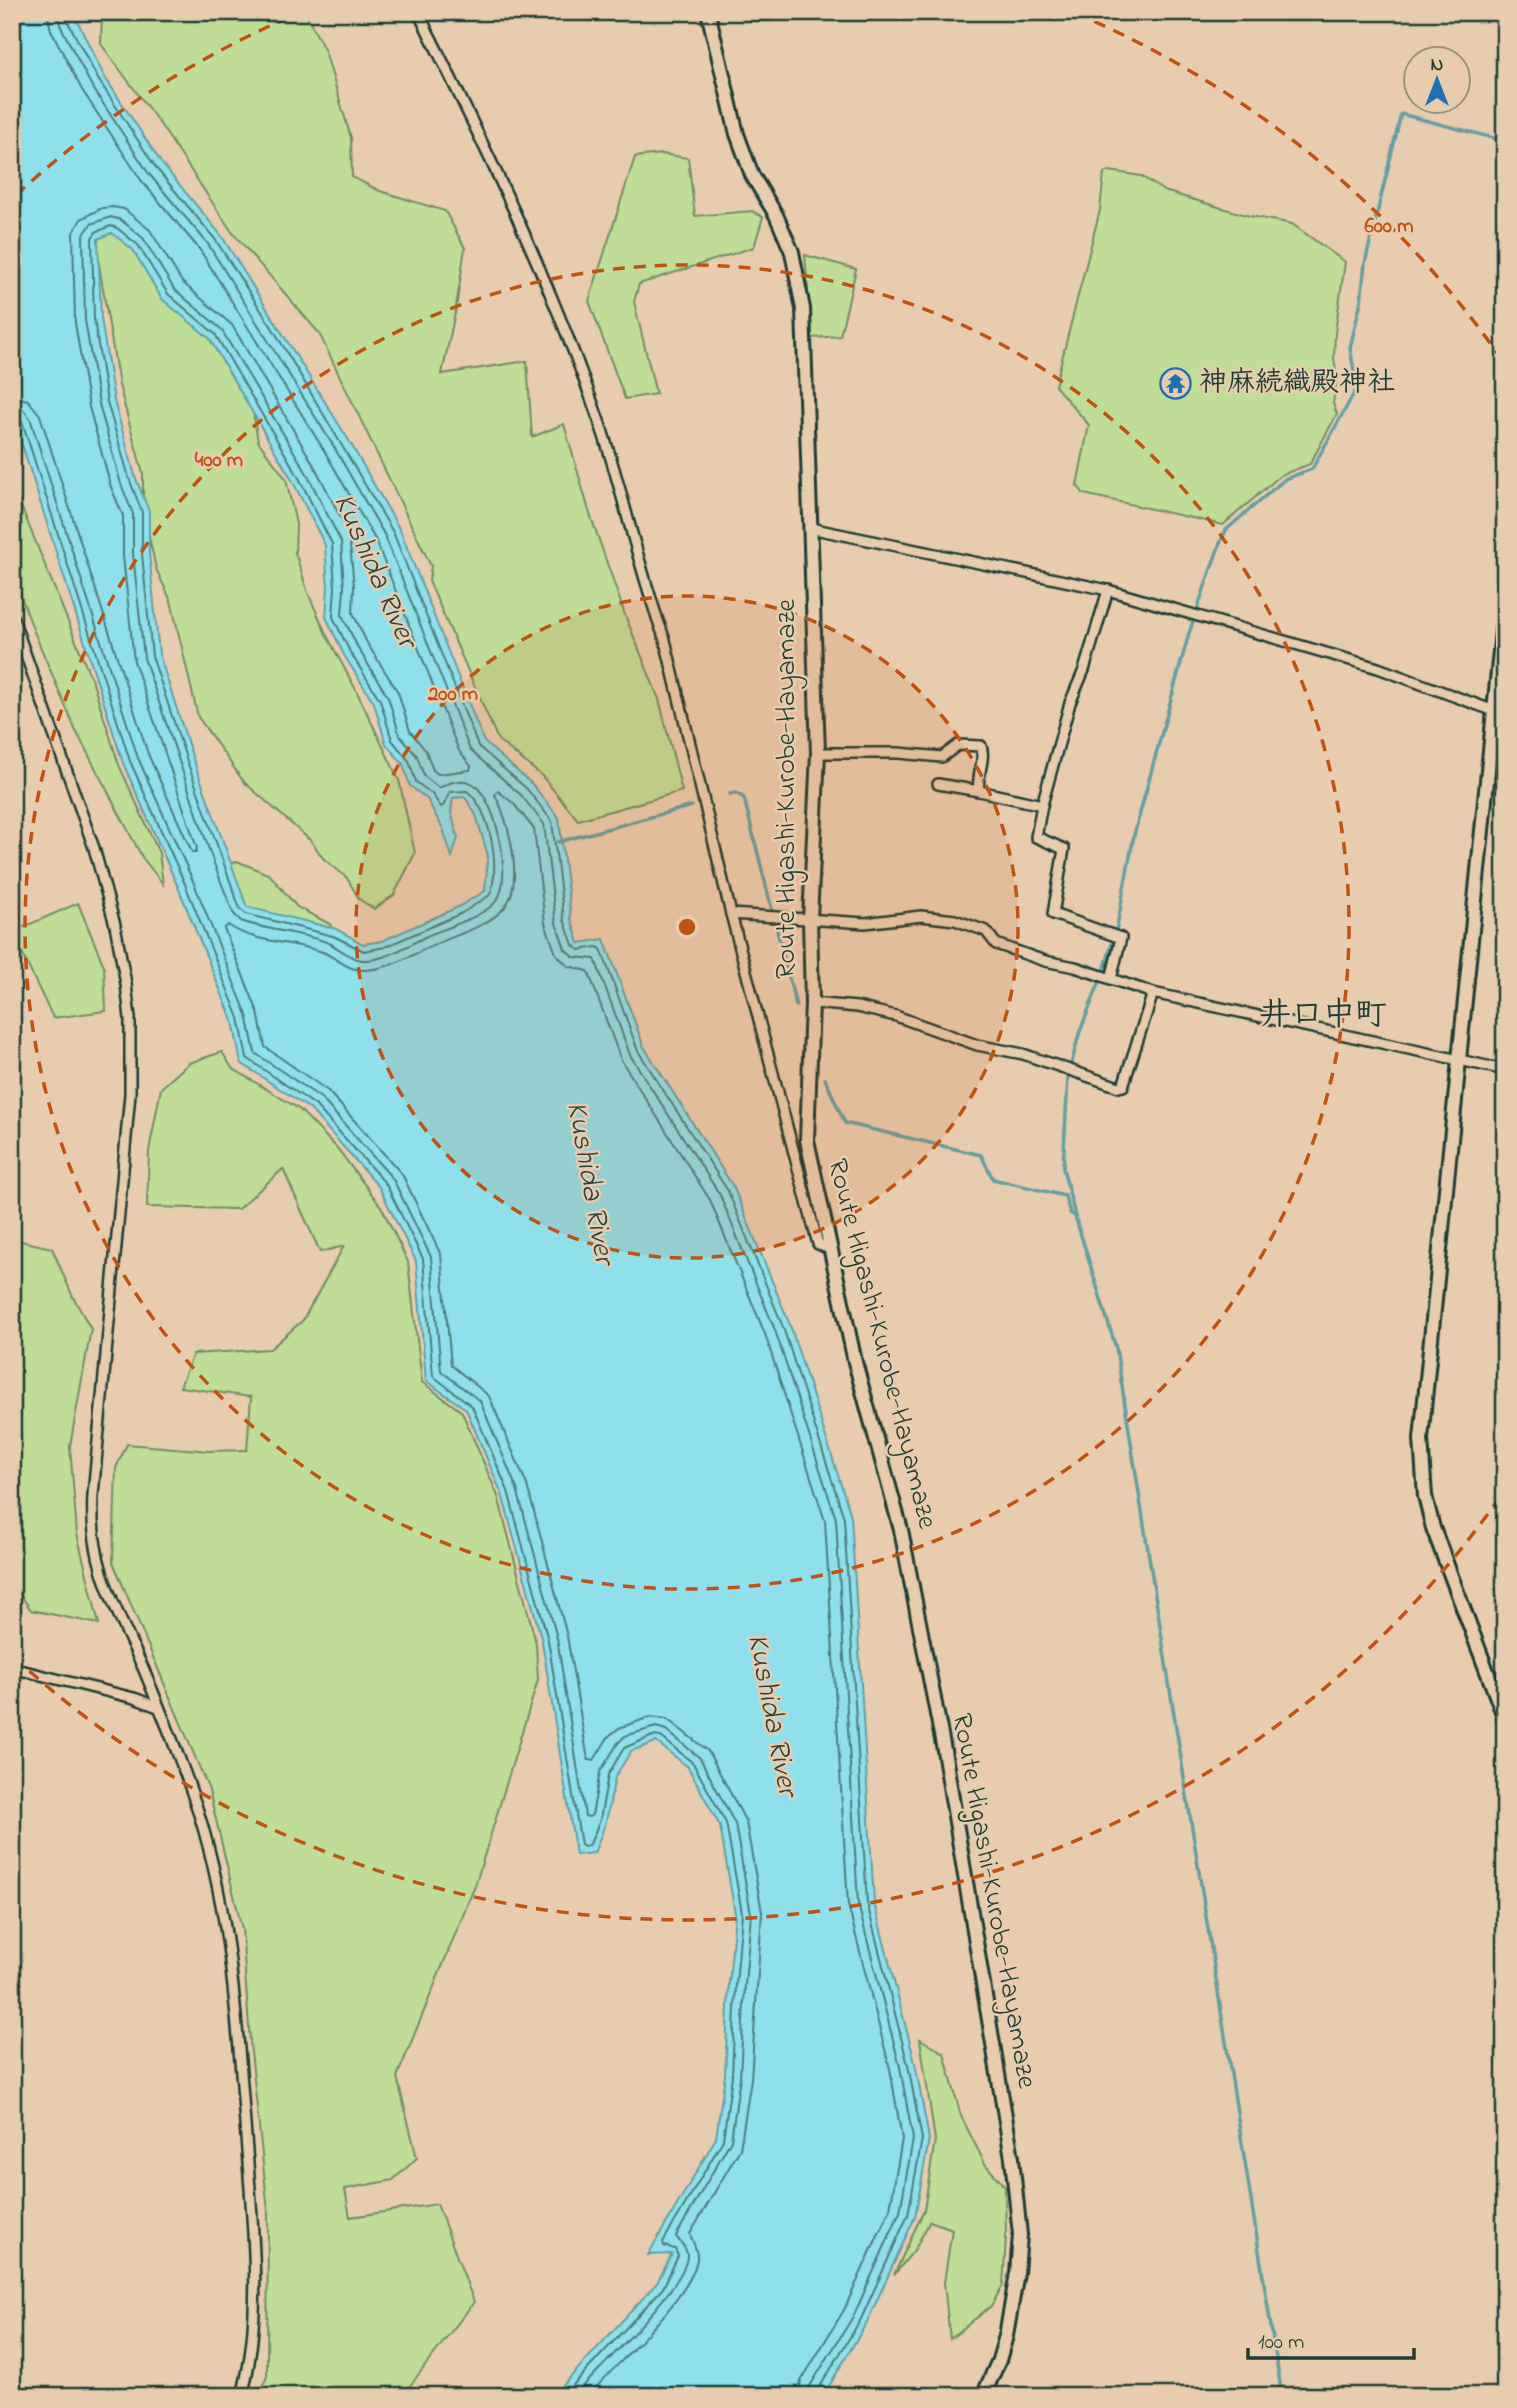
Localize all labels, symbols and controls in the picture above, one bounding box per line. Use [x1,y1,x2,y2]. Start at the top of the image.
north arrow [1402,46,1472,116]
text: N [1431,52,1444,79]
text: 600 m [1365,212,1413,242]
place label: 神麻続織殿神社 [1199,363,1395,404]
temple icon: 神麻続織殿神社 [1159,366,1193,400]
text: 400 m [195,446,243,476]
water label: Kushida River [320,487,429,658]
street label: Route Higashi-Kurobe-Hayamaze [767,599,808,979]
text: 200 m [427,680,478,710]
centre of rings [675,915,699,939]
district label: 井口中町 [1259,993,1387,1040]
water label: Kushida River [553,1098,626,1271]
street label: Route Higashi-Kurobe-Hayamaze [815,1155,947,1534]
water label: Kushida River [734,1630,809,1803]
street label: Route Higashi-Kurobe-Hayamaze [940,1710,1046,2092]
scale bar [1248,2317,1414,2361]
text: 100 m [1258,2328,1304,2358]

